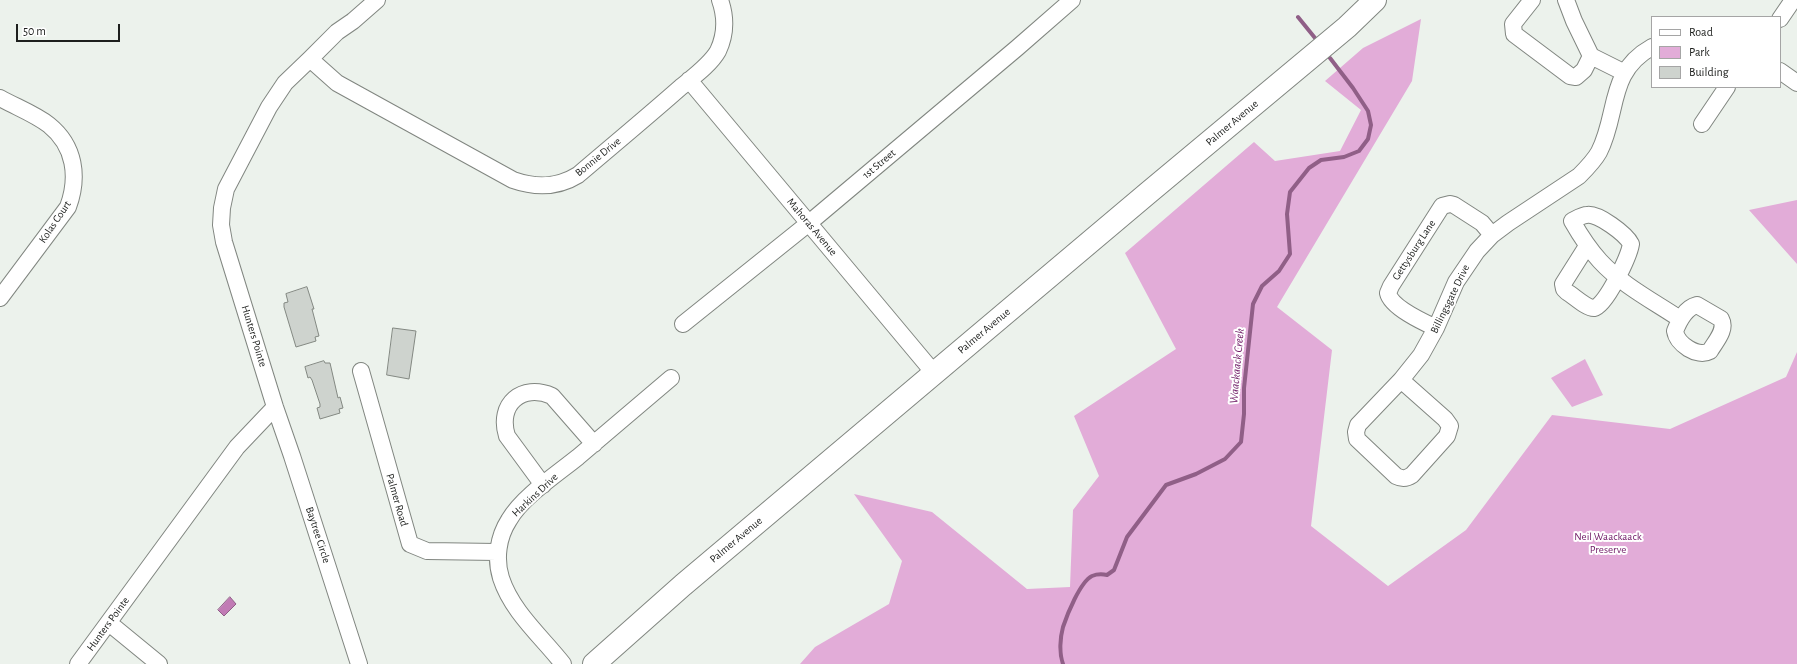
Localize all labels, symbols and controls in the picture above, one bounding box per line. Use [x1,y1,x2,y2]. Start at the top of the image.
scale bar [18,16,122,42]
legend [1651,16,1781,88]
text: 50 m [23,25,46,37]
text: Road [1689,26,1713,38]
text: Park [1689,46,1710,58]
text: Building [1689,66,1729,78]
street label: Palmer Avenue [1203,97,1261,149]
street label: Bonnie Drive [573,135,623,179]
street label: 1st Street [860,146,898,182]
street label: Mahoras Avenue [784,196,840,258]
street label: Kolas Court [36,198,74,246]
street label: Gettysburg Lane [1390,217,1438,283]
street label: Billingsgate Drive [1428,262,1472,336]
street label: Hunters Pointe [238,304,270,368]
street label: Palmer Avenue [955,305,1013,357]
water label: Waackaack Creek [1227,328,1247,404]
street label: Harkins Drive [509,470,561,520]
street label: Palmer Road [383,472,411,528]
street label: Baytree Circle [303,505,333,565]
street label: Palmer Avenue [707,514,765,566]
park label: Neil Waackaack Preserve [1574,530,1642,556]
street label: Hunters Pointe [84,594,132,654]

